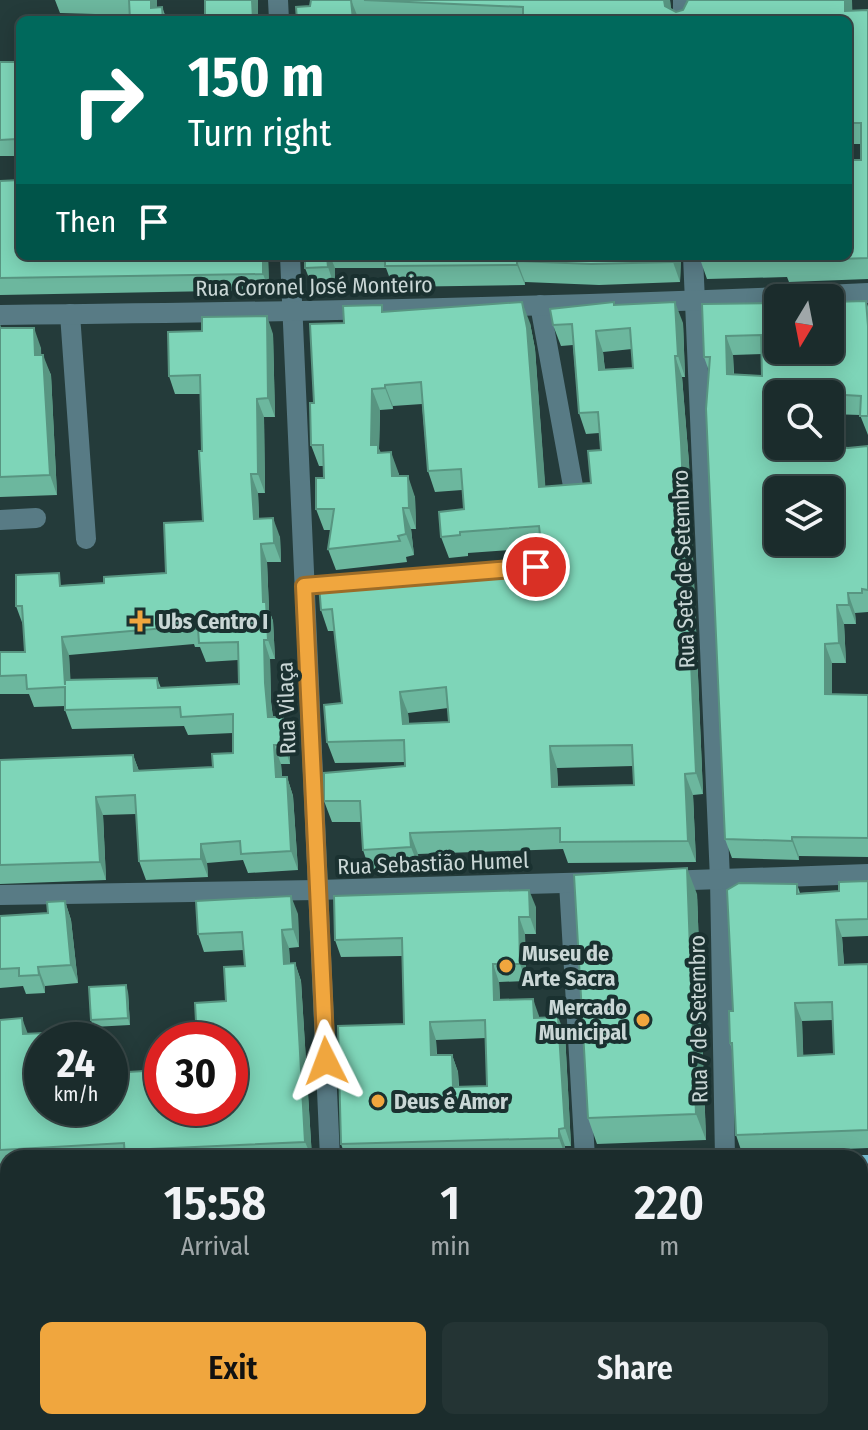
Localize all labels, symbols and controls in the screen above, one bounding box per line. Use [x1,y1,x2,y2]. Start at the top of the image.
text: 150 m [188,44,324,111]
icon: right [56,48,160,152]
text: Turn right [188,112,331,156]
icon: arrive [132,200,176,244]
text: Then [56,204,116,240]
street label: Rua Coronel José Monteiro [195,271,433,302]
north arrow [764,284,844,364]
map controls [764,284,844,556]
button: search [764,380,844,460]
street label: Rua Sete de Setembro [667,469,700,669]
button: layers [764,476,844,556]
pin [502,533,570,601]
icon: arrive [514,545,558,589]
place label: Ubs Centro I [158,608,268,635]
marker: Ubs Centro I [129,610,151,632]
street label: Rua Vilaça [271,661,302,755]
street label: Rua Sebastião Humel [337,847,529,880]
street label: Rua 7 de Setembro [684,935,713,1103]
place label: Museu de Arte Sacra [521,940,615,992]
marker: Museu de Arte Sacra [497,957,515,975]
place label: Mercado Municipal [539,994,628,1046]
marker: Mercado Municipal [634,1011,652,1029]
position arrow [284,1019,368,1103]
speed limit sign: 30 [144,1022,248,1126]
text: 24 [57,1040,95,1088]
text: km/h [54,1082,98,1106]
place label: Deus é Amor [394,1088,509,1115]
marker: Deus é Amor [369,1092,387,1110]
text: 15:58 [164,1174,266,1232]
text: 1 [440,1174,460,1232]
text: 220 [634,1174,704,1232]
text: Arrival [181,1231,250,1262]
text: min [430,1231,470,1262]
text: m [659,1231,679,1262]
button: Exit [40,1322,426,1414]
button: Share [442,1322,828,1414]

